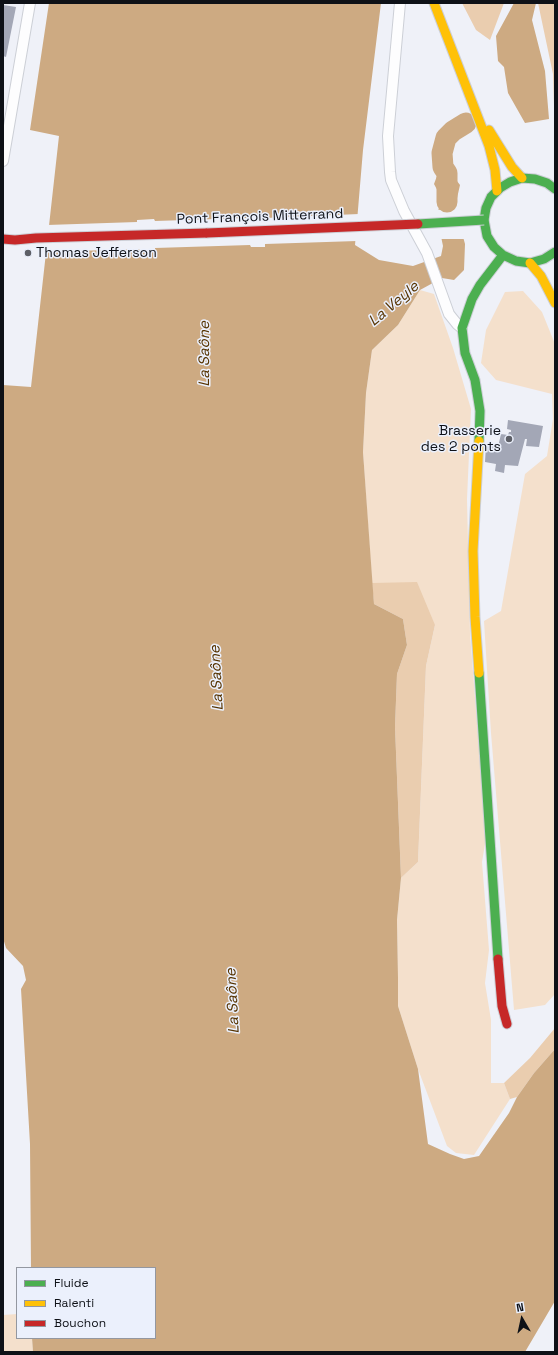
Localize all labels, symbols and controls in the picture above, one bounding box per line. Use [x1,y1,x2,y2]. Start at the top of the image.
street label: Pont François Mitterrand [176,206,344,228]
place label: Thomas Jefferson [36,245,157,261]
marker: Thomas Jefferson [23,248,33,258]
water label: La Veyle [365,278,423,330]
water label: La Saône [196,321,214,387]
place label: Brasserie des 2 ponts [421,423,501,456]
marker: Brasserie des 2 ponts [504,434,514,444]
water label: La Saône [206,645,228,711]
water label: La Saône [222,968,244,1034]
legend [16,1267,156,1339]
text: Fluide [54,1275,89,1291]
text: Ralenti [54,1295,94,1311]
north arrow [502,1299,542,1339]
text: N [515,1300,525,1315]
text: Bouchon [54,1315,106,1331]

